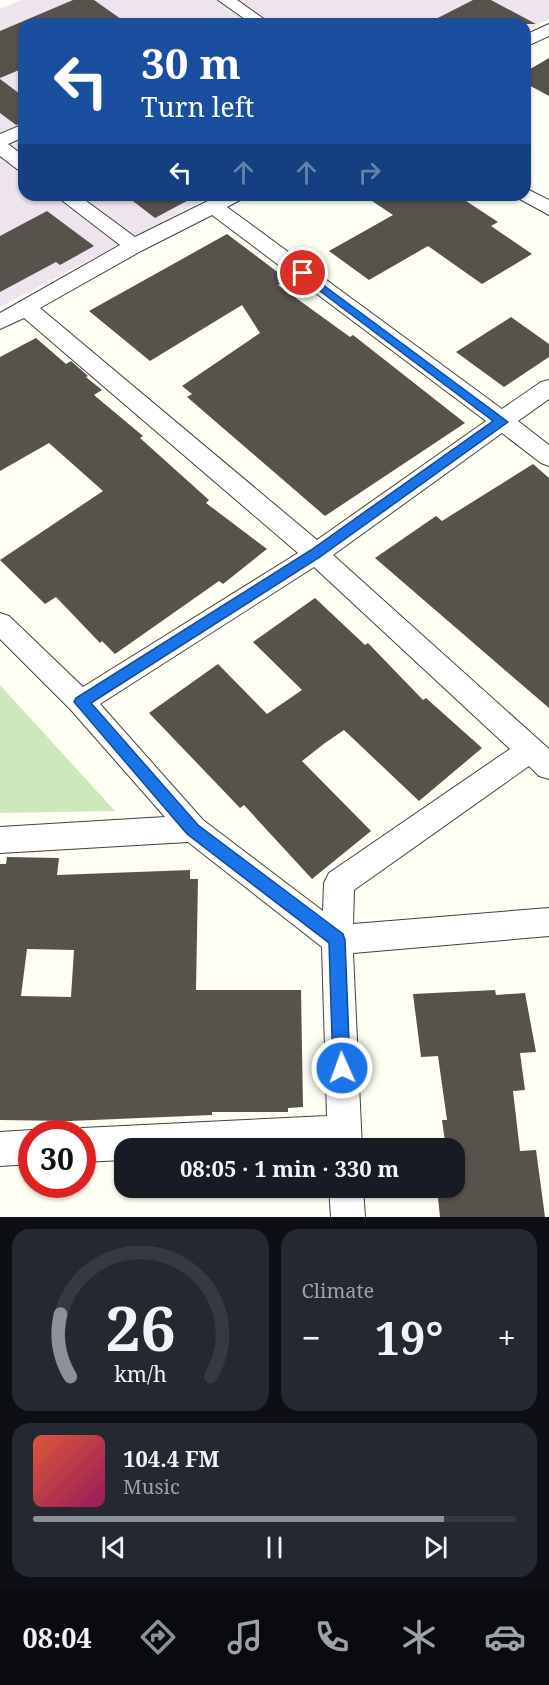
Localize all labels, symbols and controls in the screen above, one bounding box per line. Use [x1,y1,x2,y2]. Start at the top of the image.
text: 30 m [141,34,241,91]
icon: left [42,42,120,120]
text: Turn left [141,88,254,125]
icon: left [164,156,197,189]
icon: ahead [227,156,260,189]
icon: ahead [290,156,323,189]
icon: right [353,156,386,189]
pin [277,247,328,298]
icon: arrive [286,256,319,289]
position arrow [310,1036,374,1100]
speed limit sign: 30 [18,1120,96,1198]
text: 08:05 · 1 min · 330 m [180,1153,399,1183]
text: Climate [302,1277,374,1304]
text: 26 [105,1284,176,1369]
text: 19° [375,1307,444,1368]
text: − [302,1315,321,1360]
text: + [498,1315,516,1360]
text: km/h [114,1359,167,1388]
text: 104.4 FM [123,1443,220,1473]
text: Music [123,1473,180,1500]
icon: previous [97,1531,130,1564]
icon: pause [258,1531,291,1564]
icon: next [419,1531,452,1564]
icon: directions [137,1616,179,1658]
icon: music [224,1616,266,1658]
icon: phone [311,1616,353,1658]
icon: climate [398,1616,440,1658]
icon: car [484,1616,526,1658]
text: 08:04 [22,1619,92,1656]

